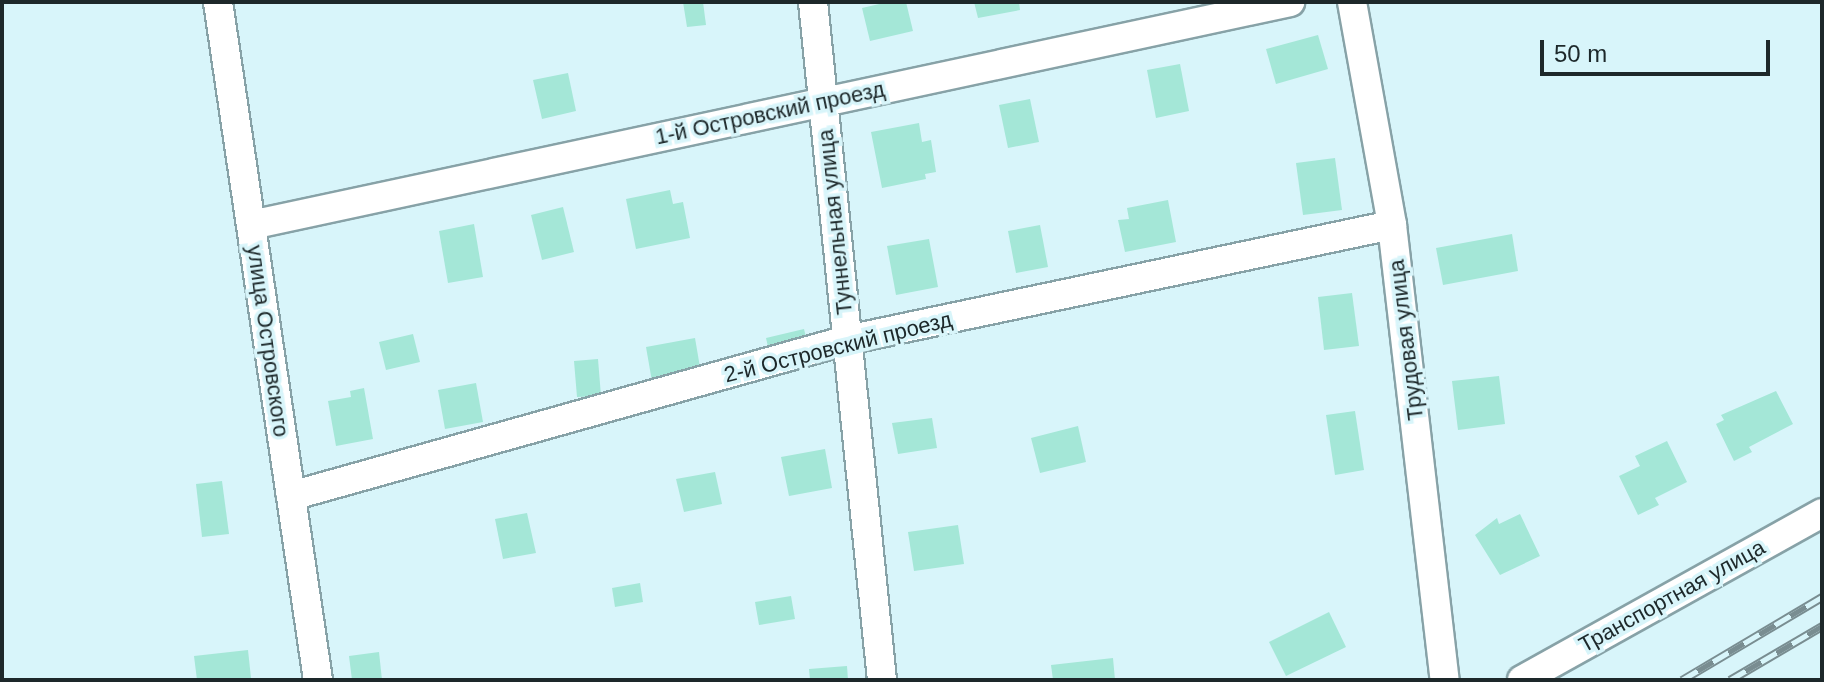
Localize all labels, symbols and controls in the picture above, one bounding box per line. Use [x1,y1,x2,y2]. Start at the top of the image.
scale bar [1544,24,1774,74]
text: 50 m [1554,40,1607,67]
street label: 1-й Островский проезд [653,76,887,150]
street label: Туннельная улица [812,128,858,316]
street label: улица Островского [241,243,295,439]
street label: Трудовая улица [1383,258,1429,422]
street label: 2-й Островский проезд [721,306,955,388]
street label: Транспортная улица [1574,534,1770,658]

